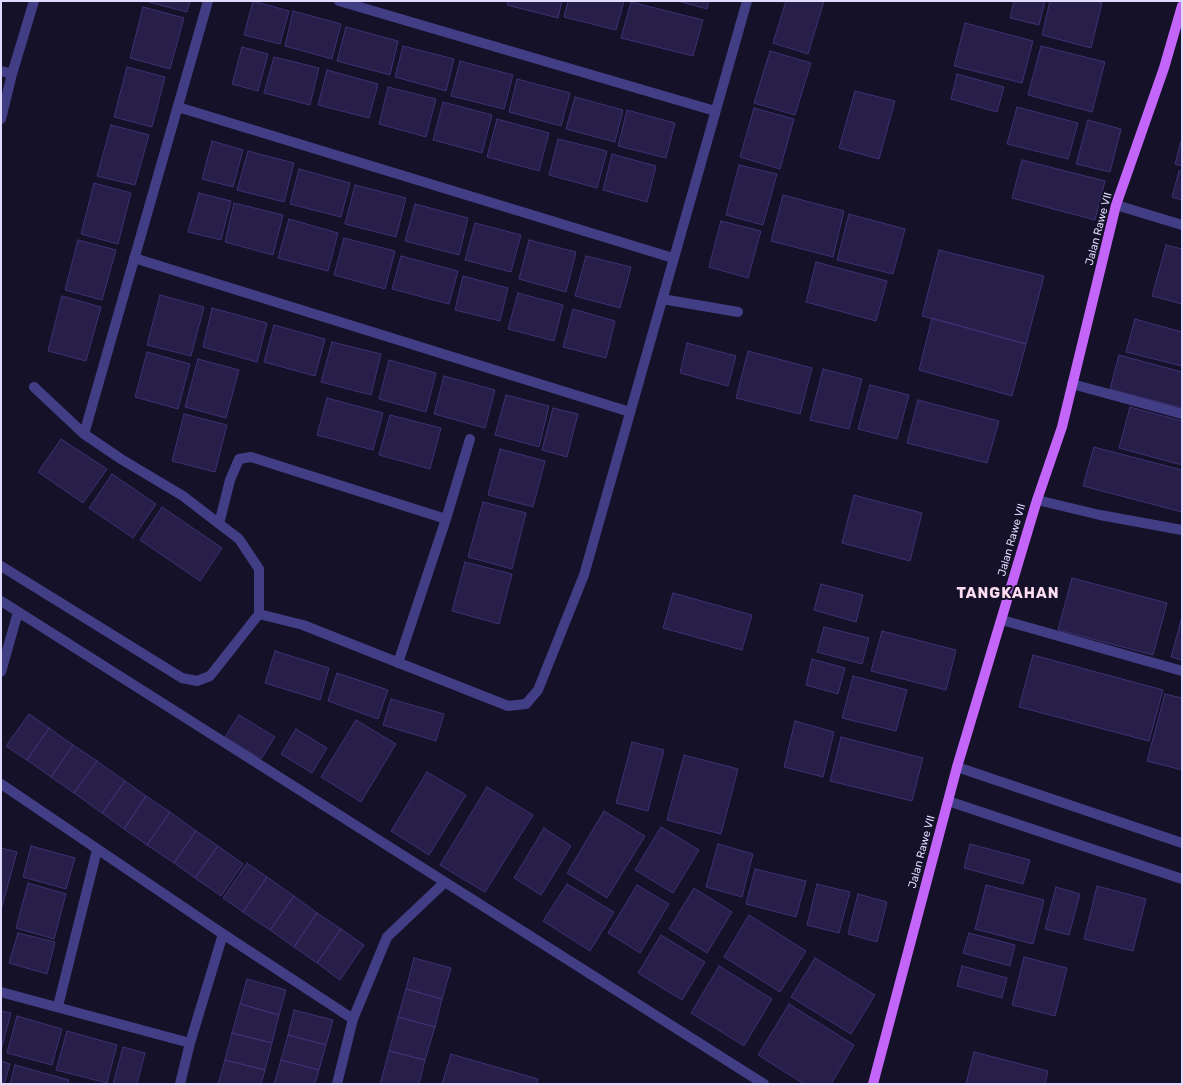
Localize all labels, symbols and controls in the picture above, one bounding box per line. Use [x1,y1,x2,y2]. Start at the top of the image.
street label: Jalan Rawe VII [1083,191,1115,267]
street label: Jalan Rawe VII [995,502,1029,578]
district label: TANGKAHAN [956,585,1060,603]
street label: Jalan Rawe VII [906,814,938,890]

